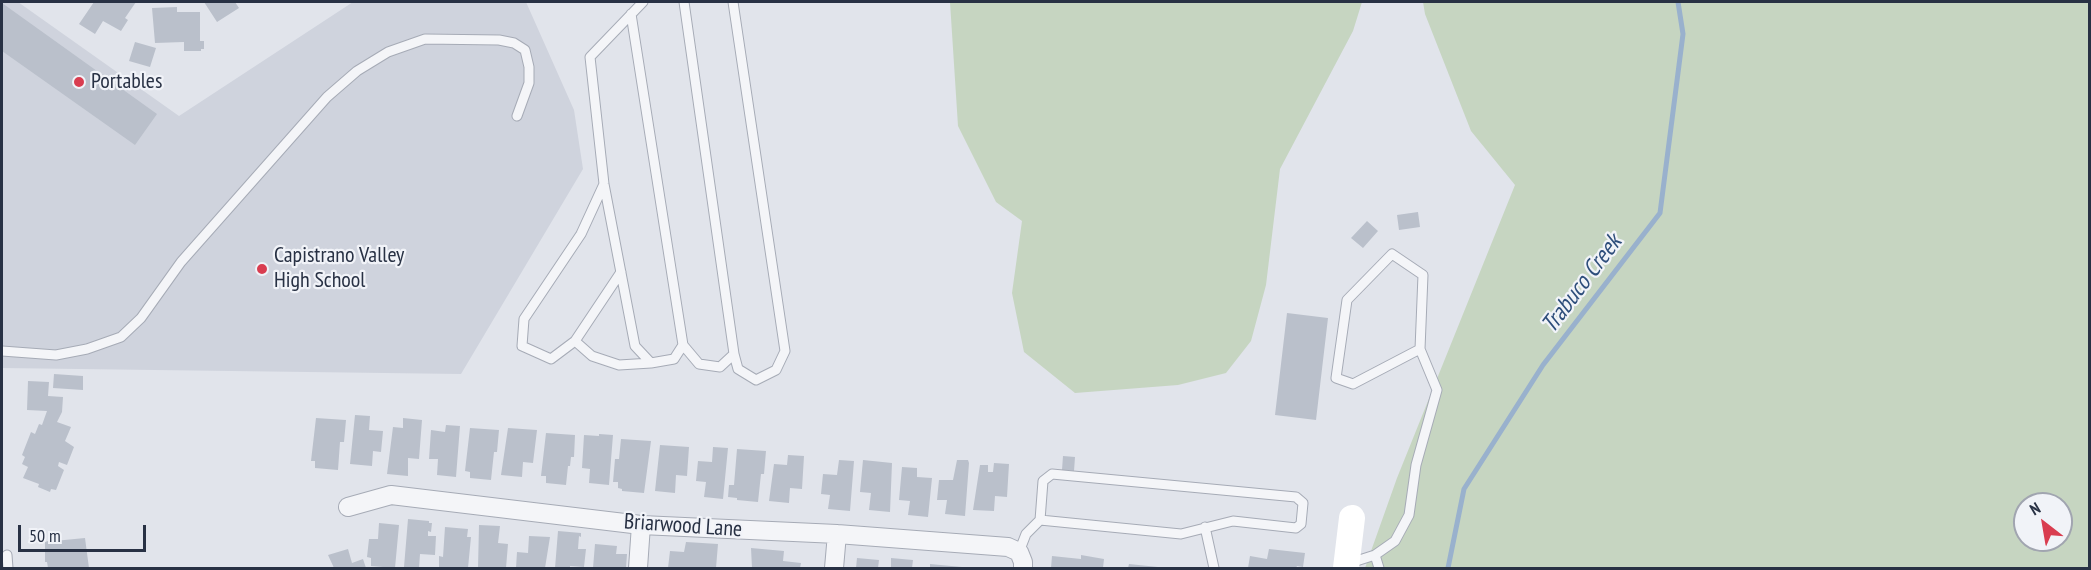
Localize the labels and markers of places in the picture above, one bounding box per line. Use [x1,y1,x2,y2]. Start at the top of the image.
place label: Portables [91,69,162,95]
marker: Portables [72,75,86,89]
place label: Capistrano Valley High School [274,243,404,294]
marker: Capistrano Valley High School [255,262,269,276]

